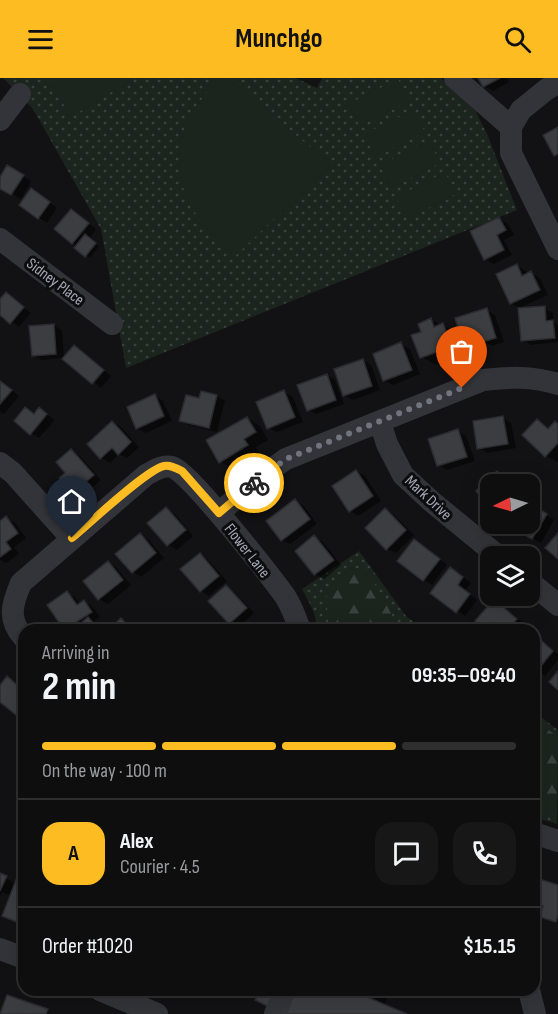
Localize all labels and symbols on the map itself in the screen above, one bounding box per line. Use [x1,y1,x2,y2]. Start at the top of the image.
street label: Sidney Place [23,254,88,310]
pin [436,326,487,388]
courier [224,453,284,513]
street label: Mark Drive [401,472,455,524]
north arrow [480,474,540,534]
pin [46,476,97,538]
street label: Flower Lane [220,520,274,582]

